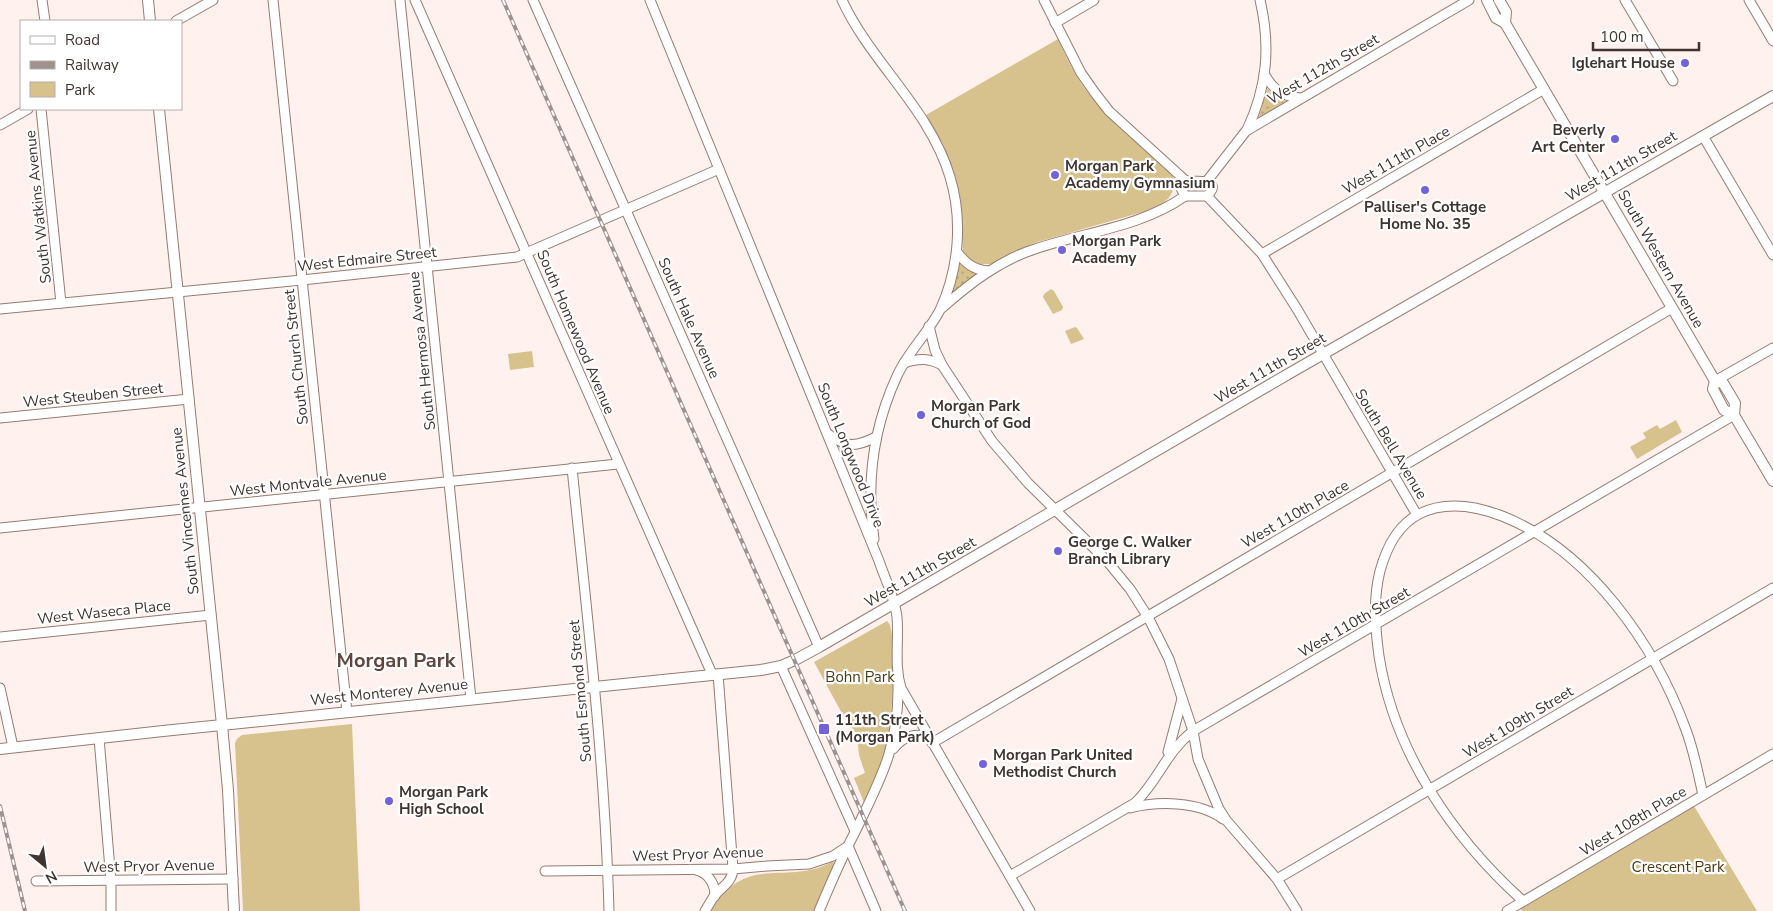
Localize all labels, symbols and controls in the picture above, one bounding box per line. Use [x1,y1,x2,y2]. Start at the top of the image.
legend [20,20,182,110]
scale bar [1593,20,1699,52]
text: 100 m [1600,27,1644,47]
street label: West 112th Street [1264,29,1383,109]
text: Road [65,30,100,50]
place label: Iglehart House [1571,53,1675,73]
text: Railway [65,55,119,75]
marker: Iglehart House [1679,57,1691,69]
text: Park [65,80,95,100]
place label: Beverly Art Center [1531,120,1605,157]
street label: West 111th Place [1339,121,1453,199]
street label: West 111th Street [1562,126,1681,206]
street label: South Watkins Avenue [20,129,56,285]
marker: Beverly Art Center [1609,133,1621,145]
place label: Morgan Park Academy Gymnasium [1065,156,1216,193]
marker: Morgan Park Academy Gymnasium [1049,169,1061,181]
marker: Palliser's Cottage Home No. 35 [1419,184,1431,196]
street label: South Western Avenue [1613,186,1709,332]
place label: Palliser's Cottage Home No. 35 [1364,197,1486,234]
place label: Morgan Park Academy [1072,231,1162,268]
street label: West Edmaire Street [297,242,438,276]
marker: Morgan Park Academy [1056,244,1068,256]
street label: South Homewood Avenue [532,247,620,417]
street label: South Hale Avenue [653,254,725,382]
street label: South Hermosa Avenue [404,271,440,431]
street label: South Church Street [279,288,313,426]
street label: West 111th Street [1211,328,1330,408]
street label: West Steuben Street [22,378,165,412]
street label: South Longwood Drive [813,380,889,530]
street label: South Bell Avenue [1350,385,1432,503]
place label: Morgan Park Church of God [931,396,1031,433]
marker: Morgan Park Church of God [915,409,927,421]
street label: South Vincennes Avenue [166,426,204,596]
street label: West Montvale Avenue [229,465,387,501]
street label: West 110th Place [1238,475,1352,553]
street label: West 111th Street [861,532,980,612]
place label: George C. Walker Branch Library [1068,532,1192,569]
marker: George C. Walker Branch Library [1052,545,1064,557]
street label: West 110th Street [1295,582,1414,662]
street label: West Waseca Place [36,595,172,629]
street label: South Esmond Street [564,618,596,763]
district label: Morgan Park [337,647,457,674]
park label: Bohn Park [825,667,895,687]
street label: West Monterey Avenue [309,674,469,710]
street label: West 109th Street [1459,681,1578,763]
place label: 111th Street (Morgan Park) [835,710,935,747]
marker: 111th Street (Morgan Park) [817,722,831,736]
place label: Morgan Park United Methodist Church [993,745,1133,782]
marker: Morgan Park United Methodist Church [977,758,989,770]
street label: West 108th Place [1576,781,1690,861]
place label: Morgan Park High School [399,782,489,819]
marker: Morgan Park High School [383,795,395,807]
north arrow [20,841,70,891]
street label: West Pryor Avenue [632,842,764,866]
street label: West Pryor Avenue [83,855,215,877]
park label: Crescent Park [1632,857,1725,877]
text: N [42,866,60,888]

